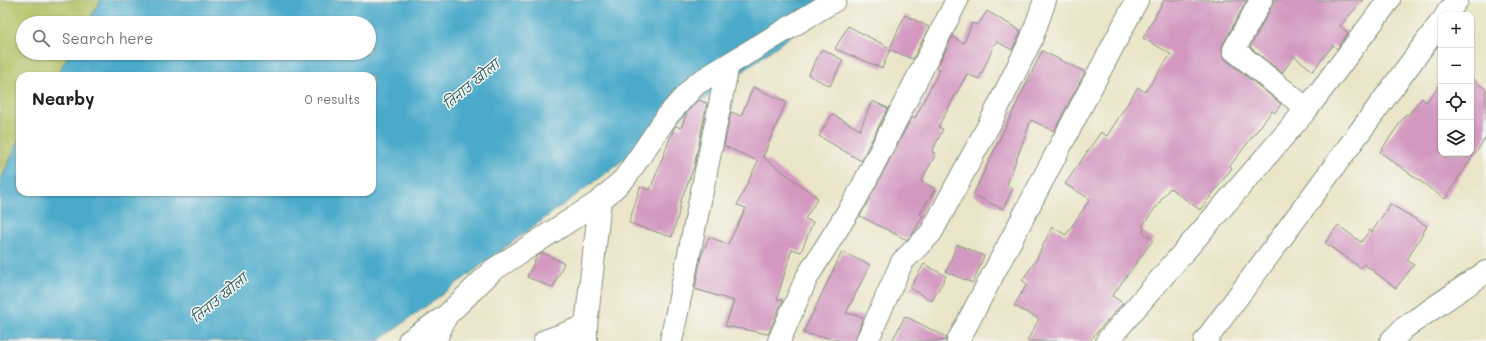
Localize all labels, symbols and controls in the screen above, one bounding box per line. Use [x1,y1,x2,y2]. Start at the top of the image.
map controls [1438,12,1474,156]
button: + [1438,12,1474,48]
search box [16,16,376,60]
icon: search [30,27,52,49]
text: Search here [62,28,153,48]
button: − [1438,48,1474,84]
water label: तिनाउ खोला [439,53,505,112]
button: locate [1438,84,1474,120]
text: Nearby [32,87,94,109]
text: 0 results [305,90,360,107]
button: layers [1438,120,1474,156]
water label: तिनाउ खोला [187,267,253,326]

